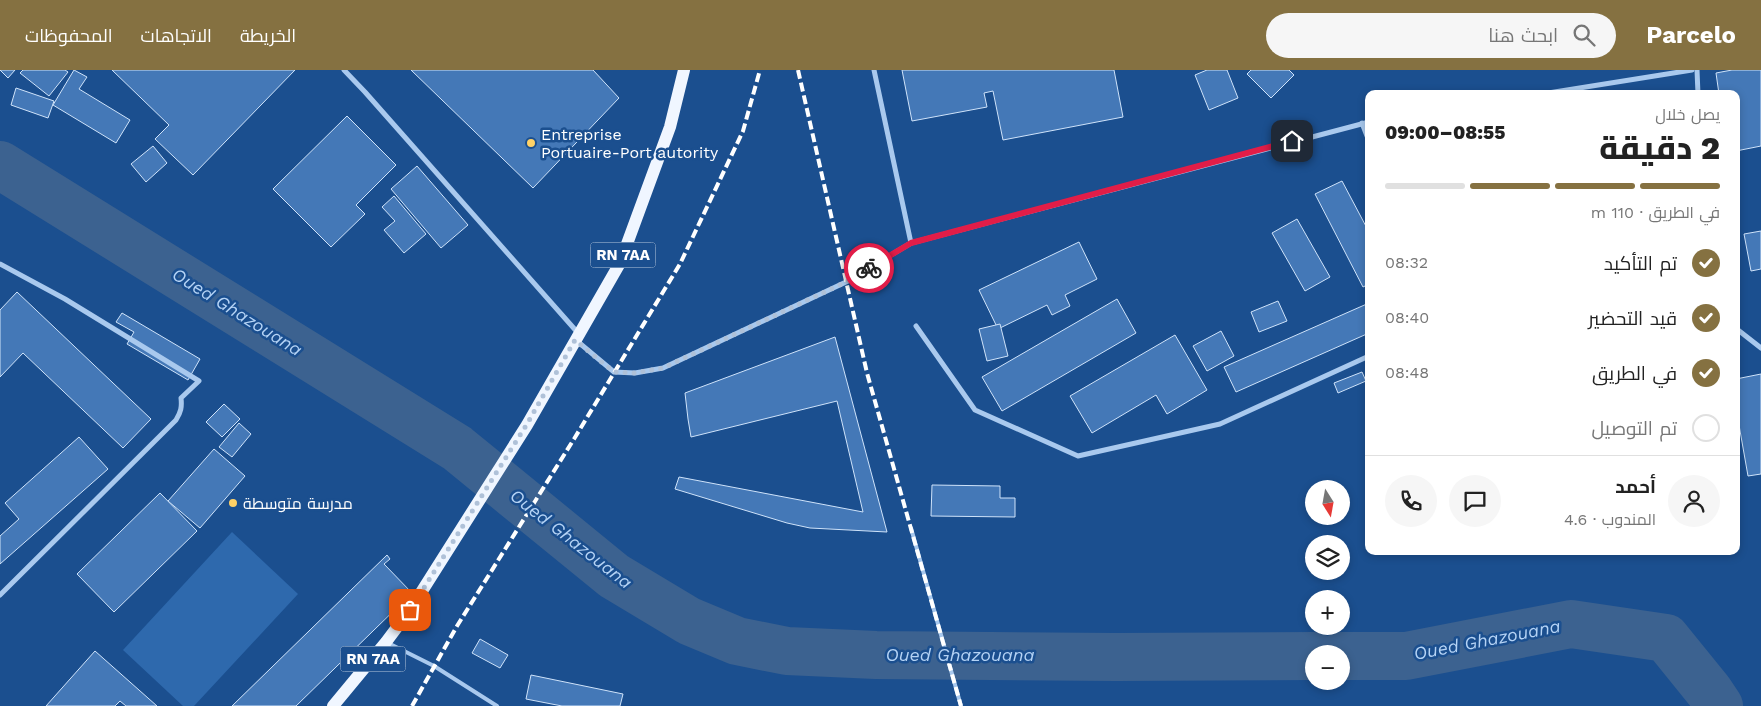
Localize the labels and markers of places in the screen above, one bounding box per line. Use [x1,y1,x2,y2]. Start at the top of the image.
pin [1271,120,1313,162]
place label: Entreprise Portuaire-Port autority [541,125,719,162]
marker: Entreprise Portuaire-Port autority [525,137,537,149]
place label: مدرسة متوسطة [243,494,353,513]
marker: مدرسة متوسطة [227,497,239,509]
pin [389,589,431,631]

